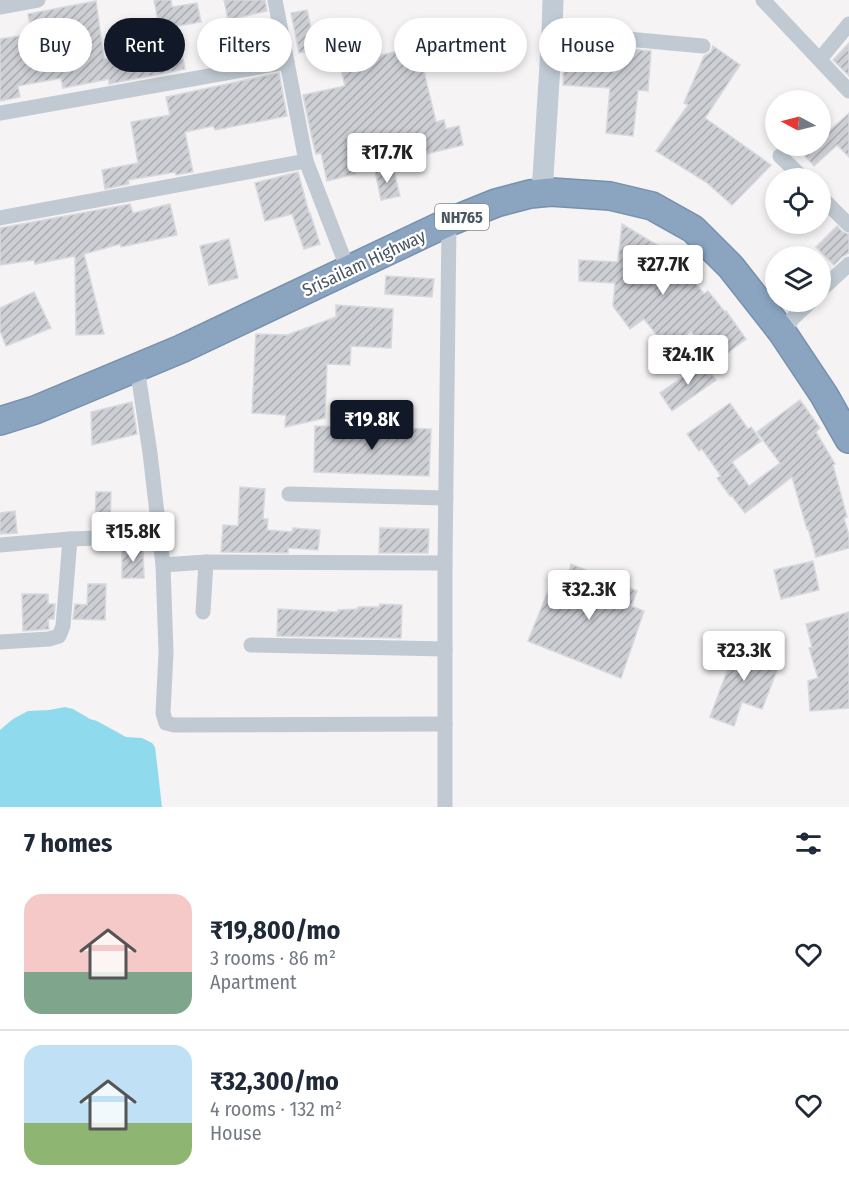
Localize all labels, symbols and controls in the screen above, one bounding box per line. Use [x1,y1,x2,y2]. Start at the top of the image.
chip: Buy [18,18,92,72]
chip: Rent [104,18,185,72]
chip: Filters [197,18,292,72]
chip: New [304,18,382,72]
chip: Apartment [394,18,527,72]
chip: House [539,18,636,72]
north arrow [765,90,831,156]
map controls [765,90,831,312]
pin: ₹17.7K [338,133,436,184]
text: ₹17.7K [361,140,413,164]
button: locate [765,168,831,234]
road number: NH765 [435,204,489,230]
street label: Srisailam Highway [299,225,429,301]
pin: ₹27.7K [614,245,712,296]
button: layers [765,246,831,312]
text: ₹27.7K [637,252,689,276]
pin: ₹24.1K [639,335,737,386]
text: ₹24.1K [662,342,714,366]
pin: ₹19.8K [323,400,421,451]
text: ₹19.8K [344,407,400,431]
pin: ₹15.8K [84,512,182,563]
text: ₹15.8K [106,519,160,543]
pin: ₹32.3K [540,570,638,621]
text: ₹32.3K [562,577,616,601]
pin: ₹23.3K [695,631,793,682]
text: ₹23.3K [717,638,771,662]
icon: filters [792,827,825,860]
text: 7 homes [24,828,112,859]
text: ₹19,800/mo [210,915,340,946]
icon: home [72,918,144,990]
icon: heart [792,938,825,971]
text: 3 rooms · 86 m² [210,946,336,970]
text: Apartment [210,970,297,994]
text: ₹32,300/mo [210,1066,339,1097]
icon: home [72,1069,144,1141]
icon: heart [792,1089,825,1122]
text: 4 rooms · 132 m² [210,1097,342,1121]
text: House [210,1121,262,1145]

